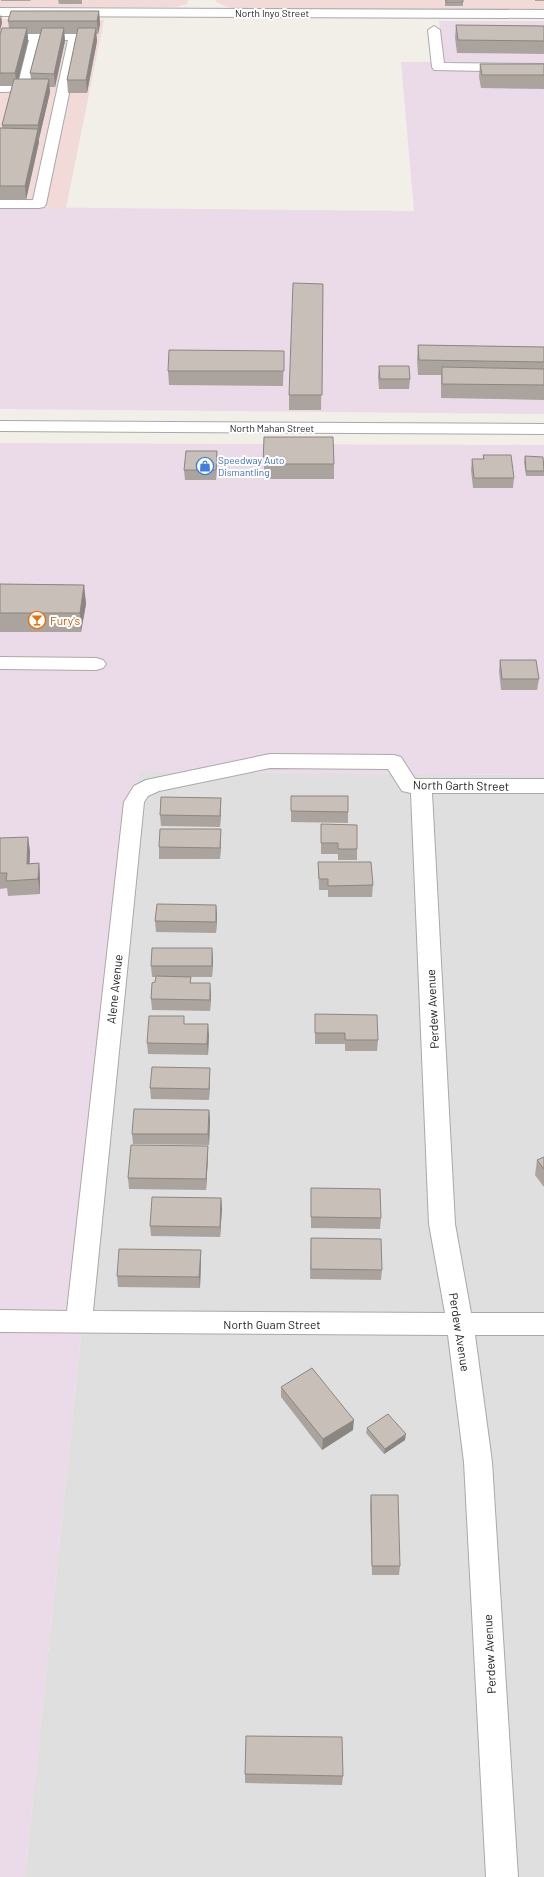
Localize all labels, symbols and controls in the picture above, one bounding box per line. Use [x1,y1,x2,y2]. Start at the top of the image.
street label: North Inyo Street [235,7,309,19]
street label: North Mahan Street [230,422,315,434]
place label: Speedway Auto Dismantling [218,454,285,478]
shop icon: Speedway Auto Dismantling [195,456,215,476]
bar icon: Fury's [27,610,47,630]
place label: Fury's [50,613,81,627]
street label: North Garth Street [413,777,509,793]
street label: Alene Avenue [103,954,125,1024]
street label: Perdew Avenue [423,969,441,1049]
street label: Perdew Avenue [447,1292,473,1372]
street label: North Guam Street [223,1317,321,1331]
street label: Perdew Avenue [480,1614,498,1694]

